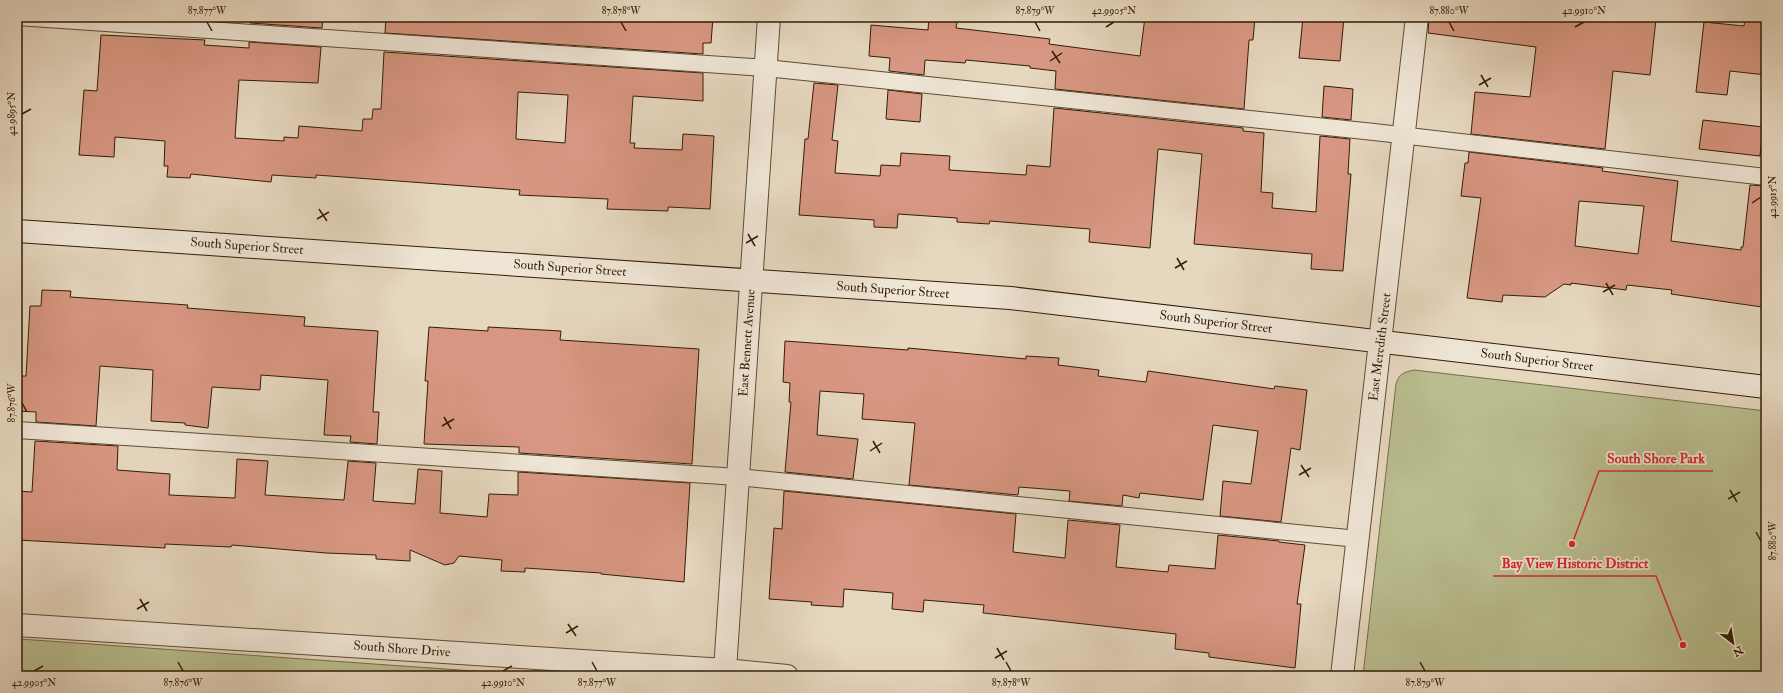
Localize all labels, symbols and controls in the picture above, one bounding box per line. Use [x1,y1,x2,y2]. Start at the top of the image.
text: 87.877°W [188,5,227,17]
text: 87.878°W [602,5,641,17]
text: 87.879°W [1015,5,1055,17]
text: 42.9905°N [1092,5,1136,17]
text: 87.880°W [1429,5,1469,17]
text: 42.9910°N [1562,5,1606,17]
text: 42.9895°N [6,92,18,136]
text: 42.9915°N [1767,175,1779,219]
street label: South Superior Street [190,234,304,259]
street label: South Superior Street [513,256,627,281]
street label: South Superior Street [836,278,950,303]
street label: East Bennett Avenue [735,288,759,397]
street label: East Meredith Street [1365,292,1395,402]
street label: South Superior Street [1159,307,1273,338]
street label: South Superior Street [1480,345,1594,376]
text: 87.876°W [6,383,18,423]
callout: South Shore Park [1599,445,1713,471]
text: South Shore Park [1607,450,1705,467]
text: 87.880°W [1767,521,1779,561]
callout: Bay View Historic District [1493,550,1656,576]
text: Bay View Historic District [1501,555,1649,573]
north arrow [1713,623,1753,663]
street label: South Shore Drive [353,638,451,660]
text: N [1729,643,1746,660]
text: 42.9905°N [12,677,56,689]
text: 87.876°W [163,677,203,689]
text: 42.9910°N [481,677,525,689]
text: 87.877°W [578,677,617,689]
text: 87.878°W [992,677,1031,689]
text: 87.879°W [1405,677,1445,689]

